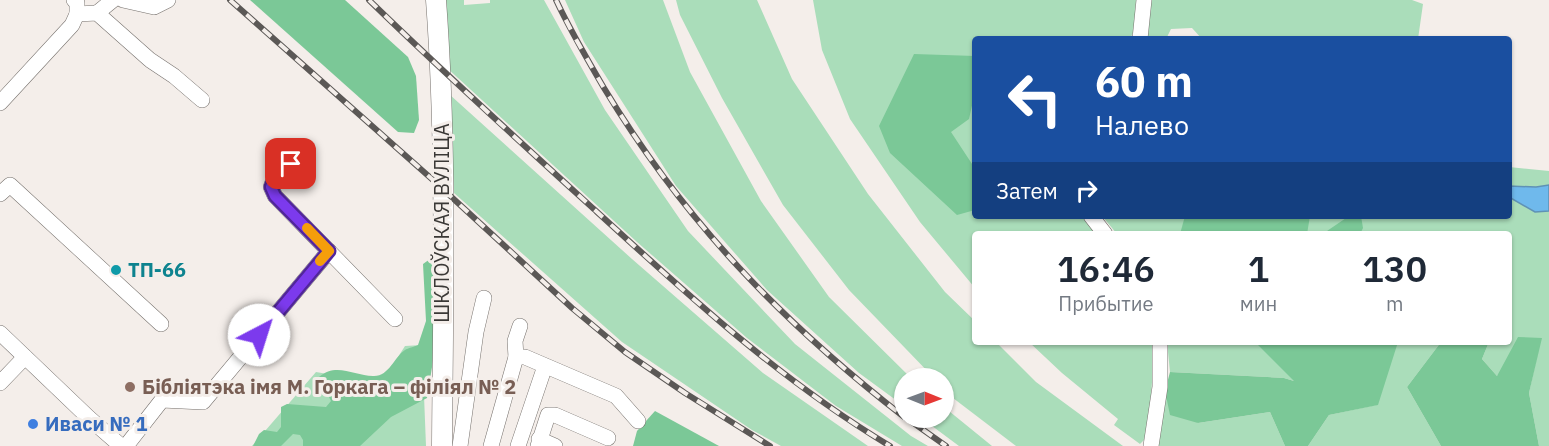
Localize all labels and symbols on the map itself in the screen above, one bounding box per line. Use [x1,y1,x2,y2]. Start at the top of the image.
street label: ШКЛОЎСКАЯ ВУЛІЦА [428,123,455,323]
pin [265,138,316,189]
place label: ТП-66 [128,256,186,283]
marker: ТП-66 [109,263,123,277]
position arrow [227,303,291,367]
north arrow [894,368,954,428]
place label: Бібліятэка імя М. Горкага – філіял № 2 [142,373,516,400]
marker: Бібліятэка імя М. Горкага – філіял № 2 [123,380,137,394]
place label: Иваси № 1 [45,410,148,437]
marker: Иваси № 1 [26,417,40,431]

